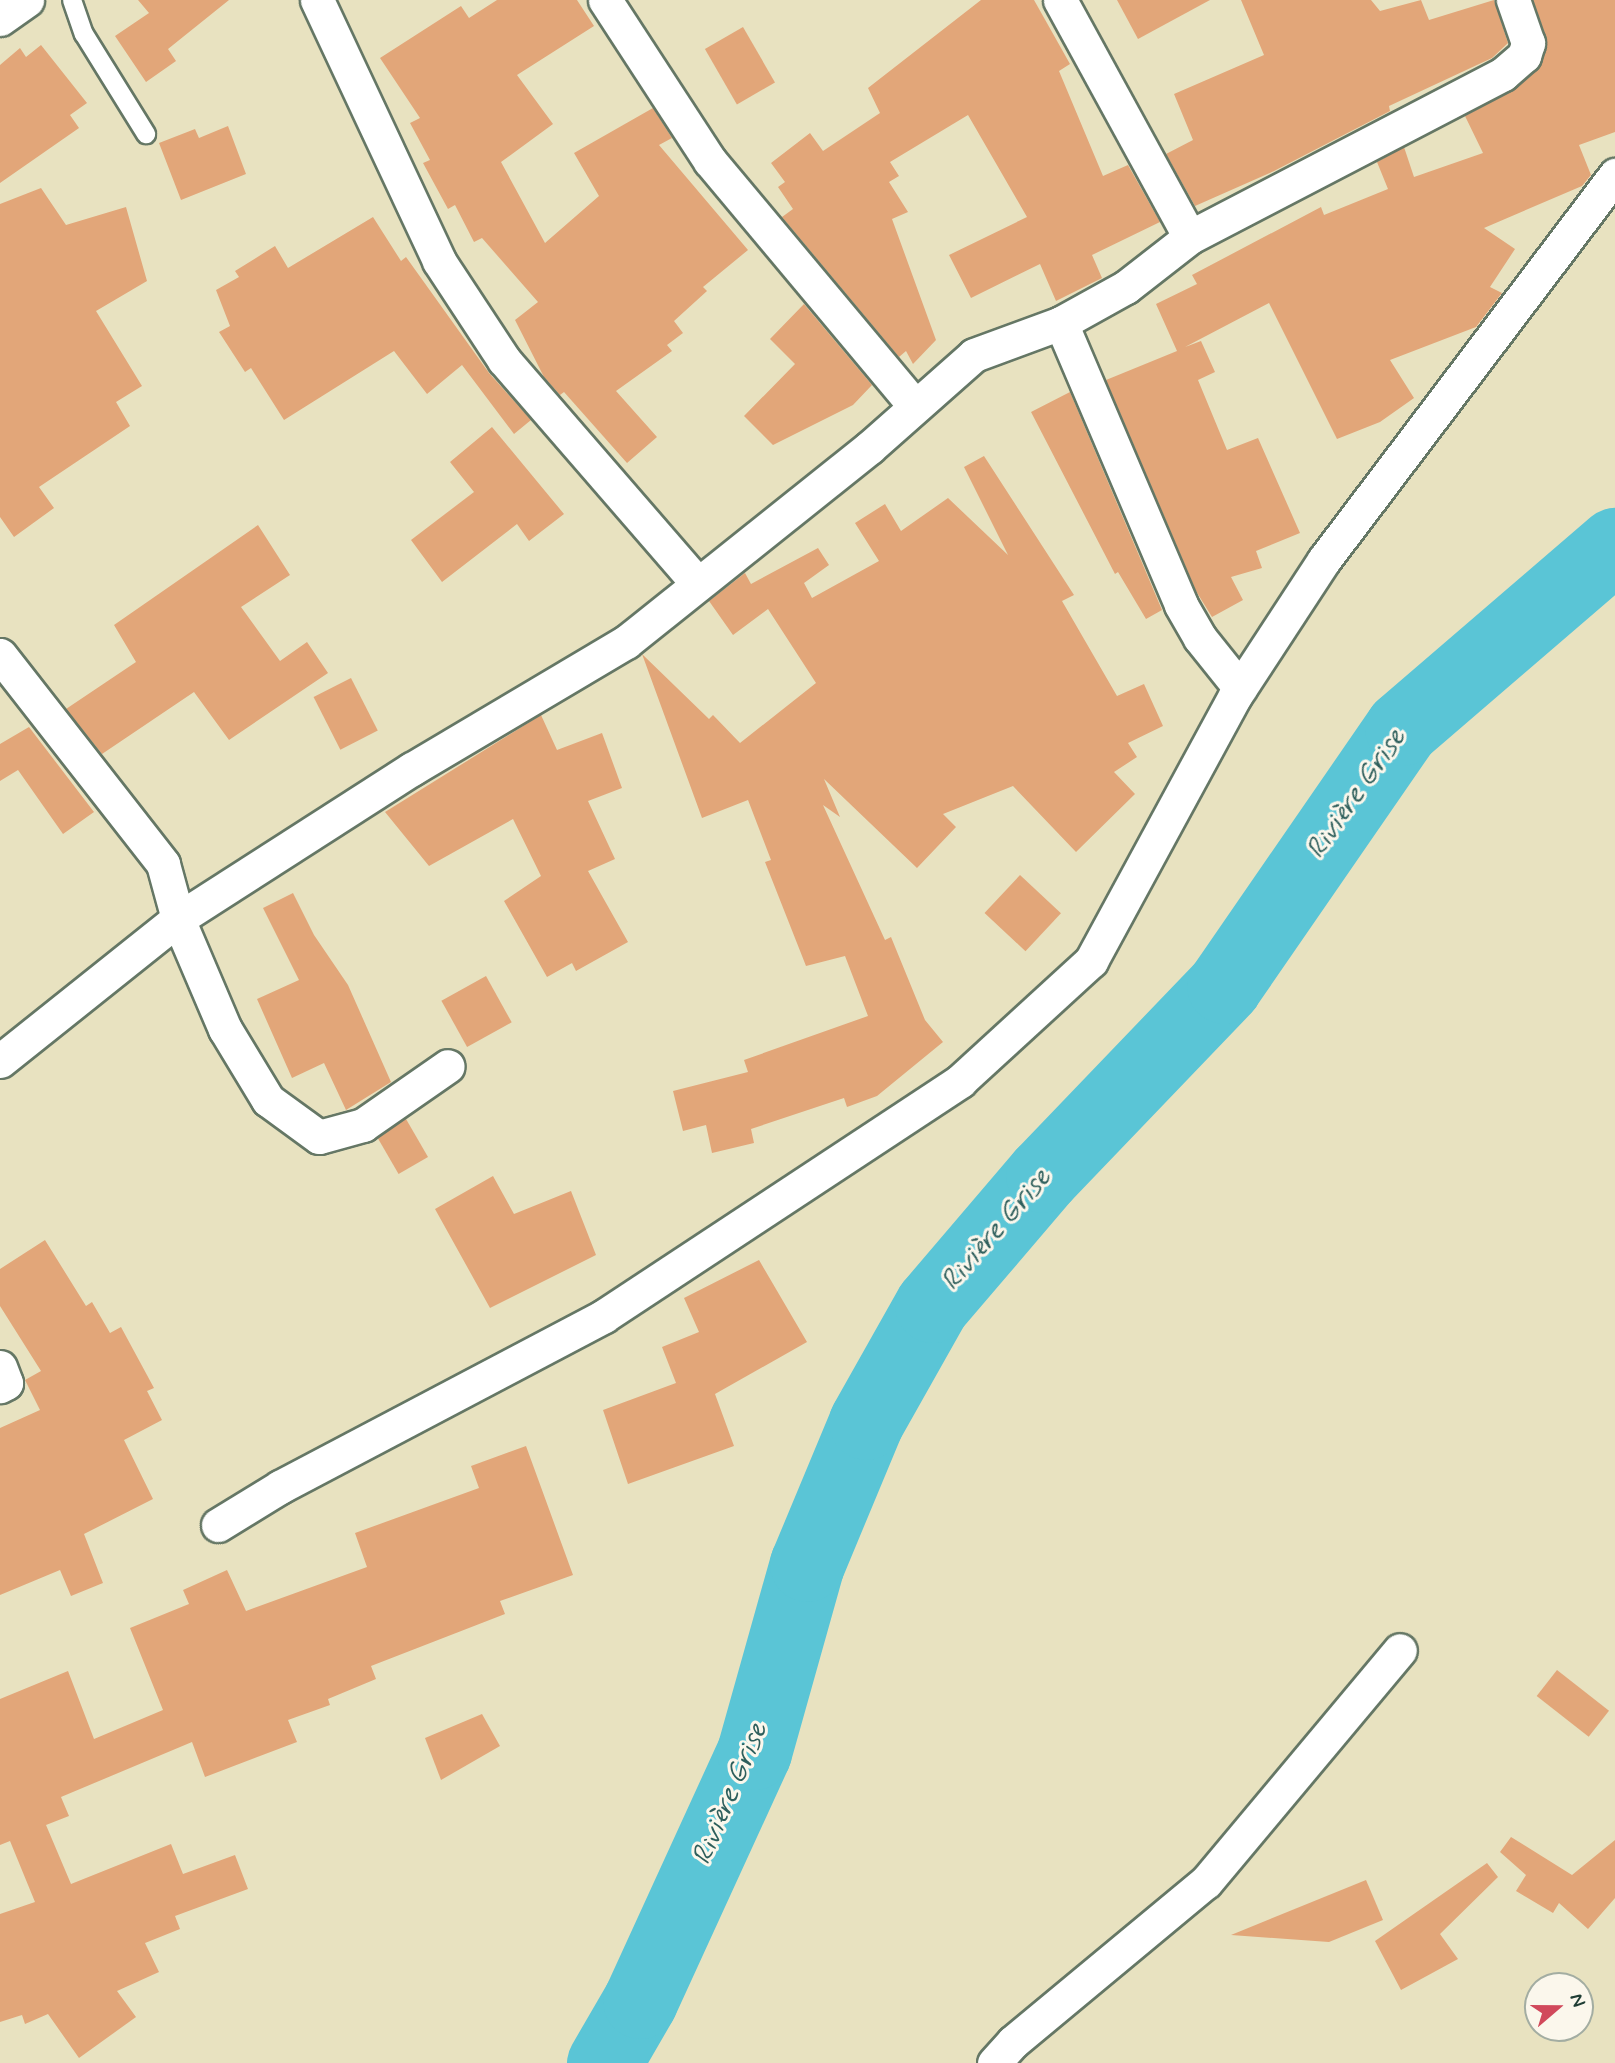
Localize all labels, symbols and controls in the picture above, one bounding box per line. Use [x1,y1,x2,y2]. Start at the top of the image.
water label: Rivière Grise [1301,724,1413,864]
water label: Rivière Grise [936,1163,1058,1297]
water label: Rivière Grise [687,1719,775,1869]
north arrow [1524,1972,1594,2042]
text: N [1563,1990,1591,2011]

